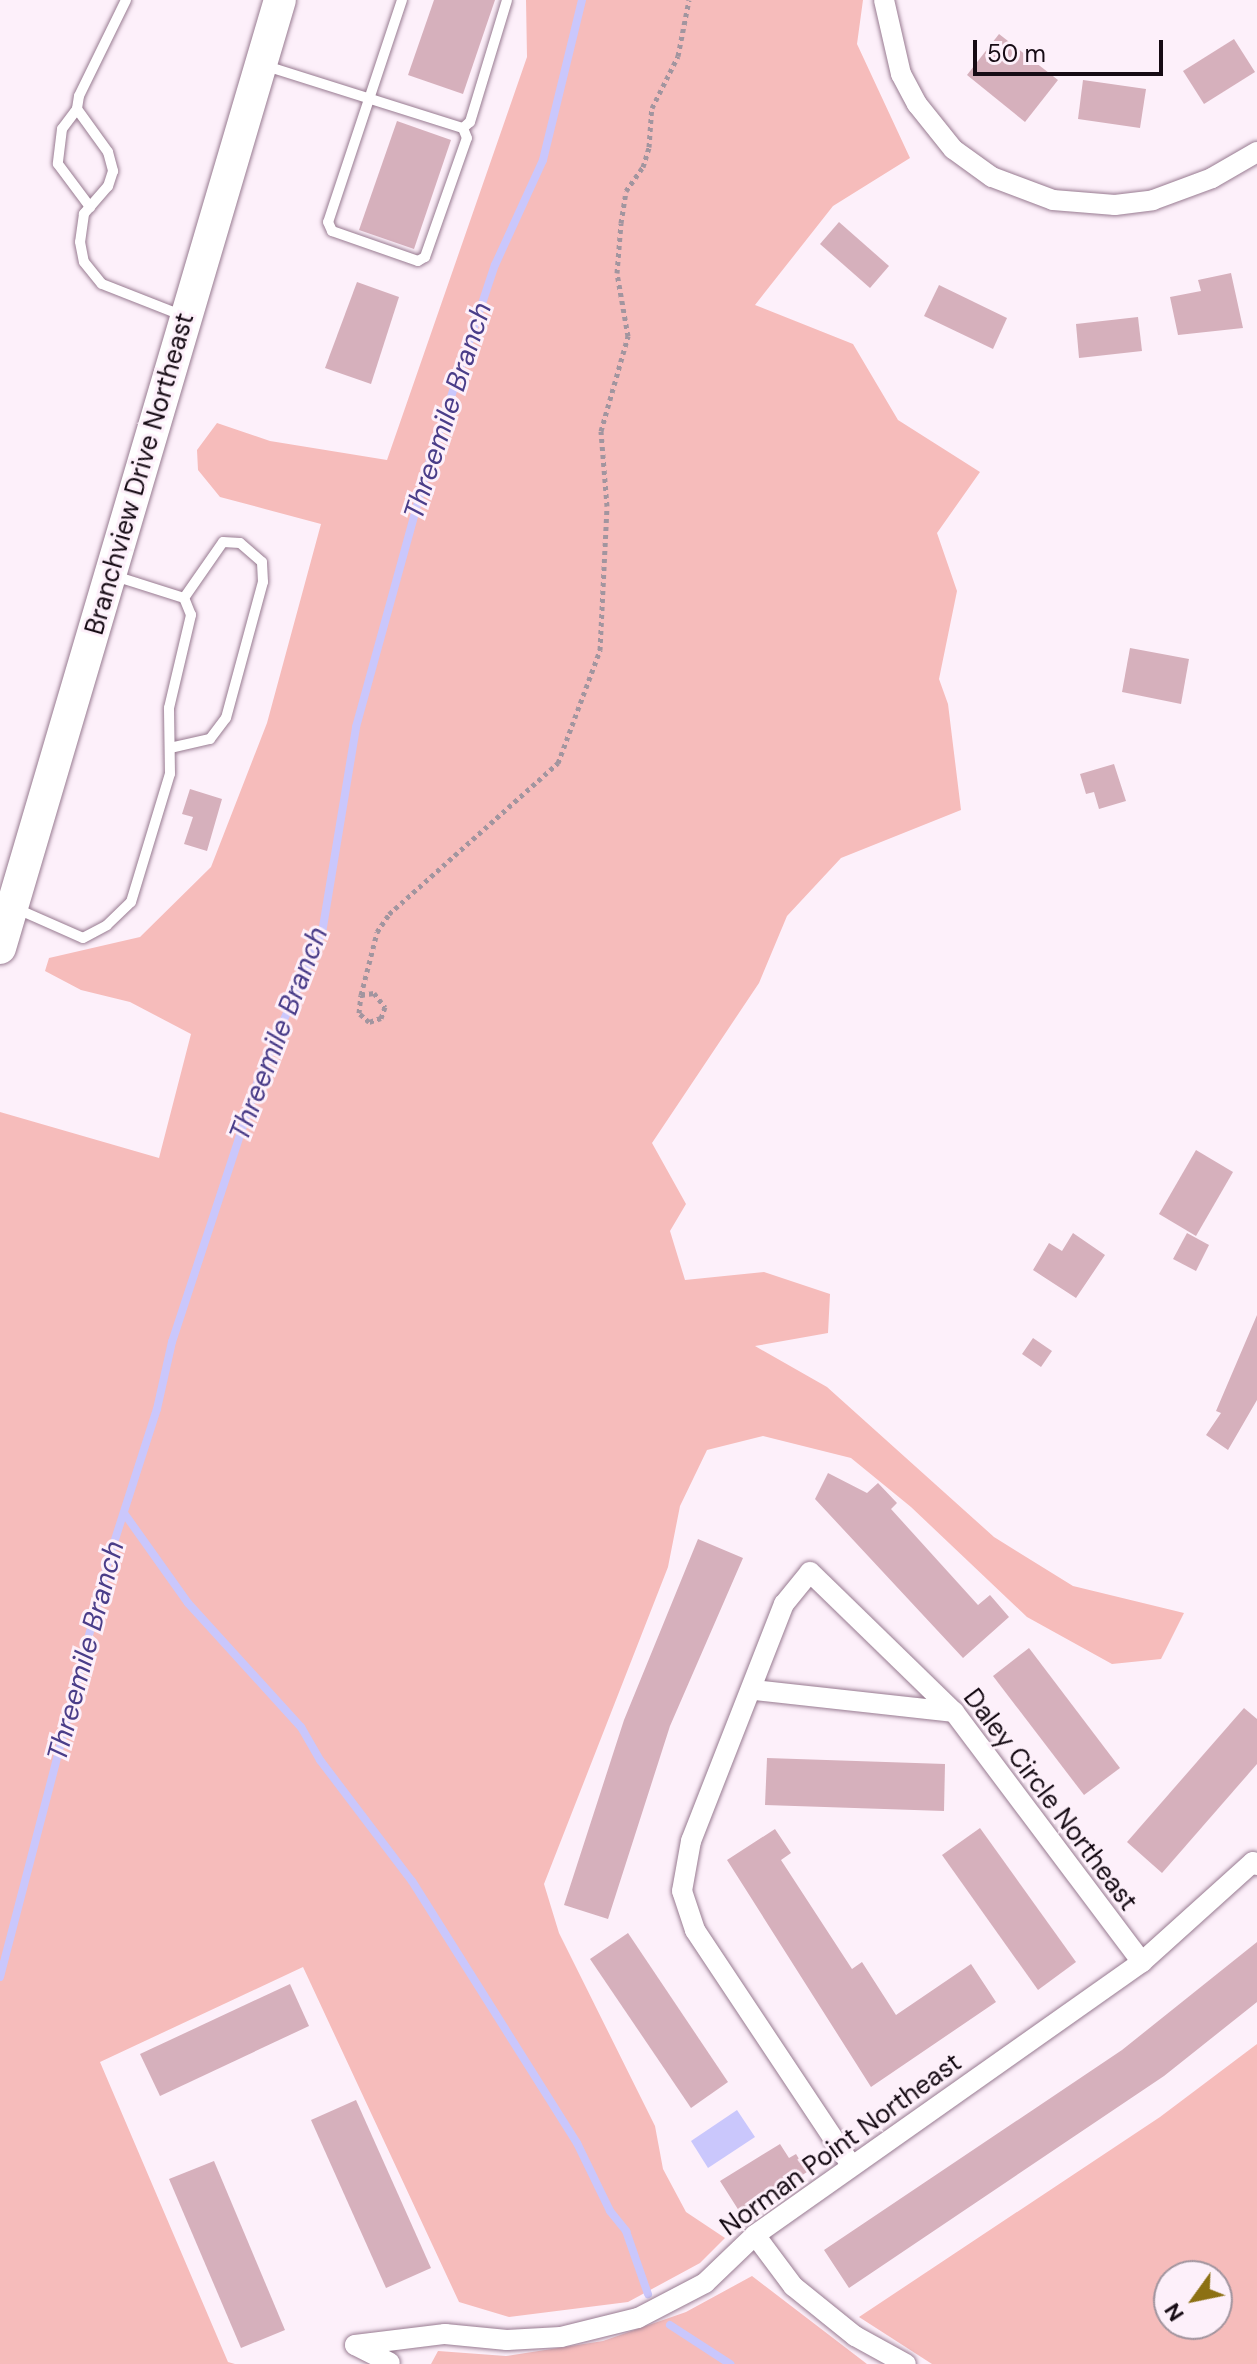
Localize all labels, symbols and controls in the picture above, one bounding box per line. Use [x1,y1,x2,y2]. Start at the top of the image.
scale bar [977,24,1167,74]
text: 50 m [987,38,1046,69]
water label: Threemile Branch [397,298,499,524]
street label: Branchview Drive Northeast [79,310,201,638]
water label: Threemile Branch [223,922,335,1146]
water label: Threemile Branch [40,1537,132,1765]
street label: Daley Circle Northeast [956,1683,1144,1917]
street label: Norman Point Northeast [715,2047,967,2243]
north arrow [1153,2260,1233,2340]
text: N [1158,2298,1191,2327]

